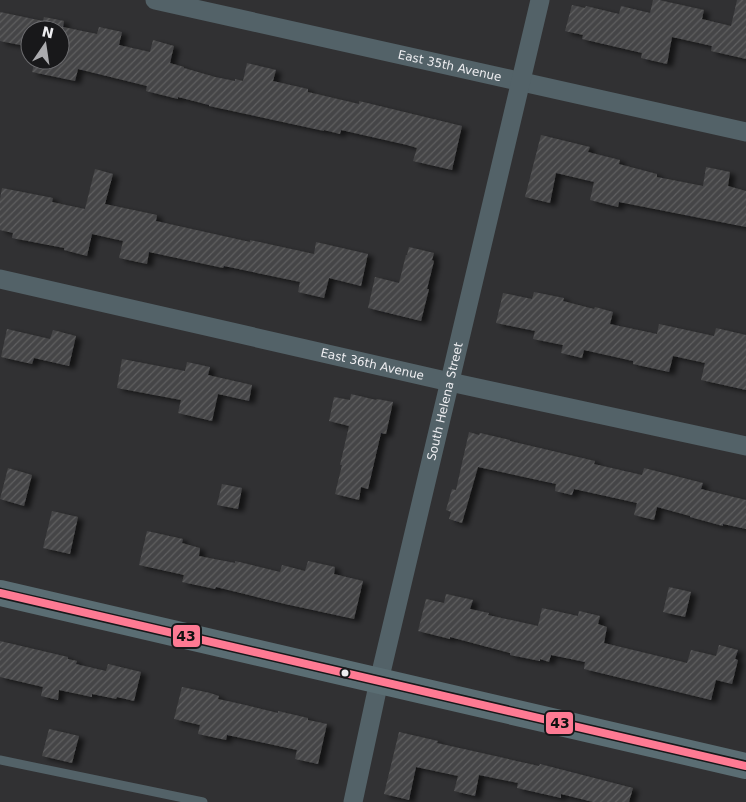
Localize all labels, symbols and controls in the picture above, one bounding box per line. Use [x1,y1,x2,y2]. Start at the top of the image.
north arrow [20,20,70,70]
text: N [40,23,55,41]
street label: East 35th Avenue [397,47,503,84]
street label: South Helena Street [424,341,466,462]
street label: East 36th Avenue [319,346,426,383]
line badge: 43 [172,624,201,648]
text: 43 [176,628,196,644]
unlabelled marker [340,668,350,678]
line badge: 43 [545,711,574,735]
text: 43 [550,715,570,731]

